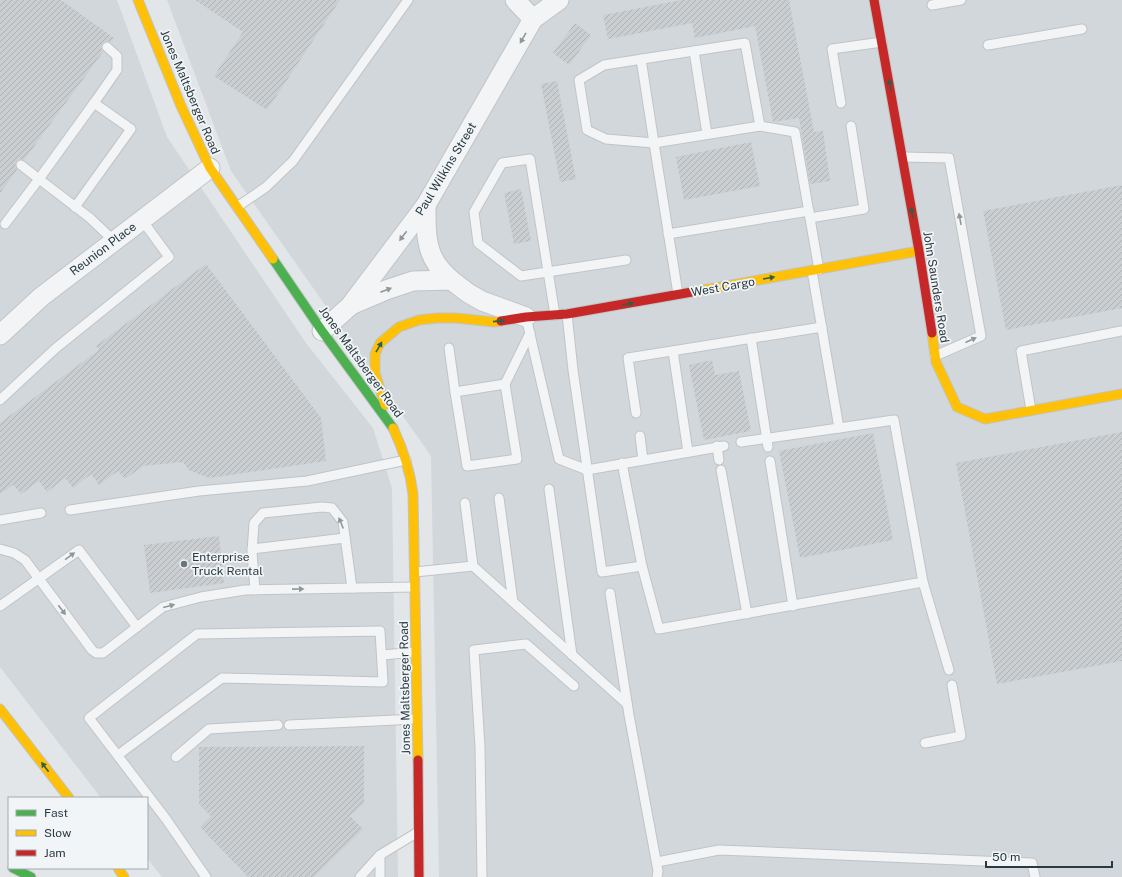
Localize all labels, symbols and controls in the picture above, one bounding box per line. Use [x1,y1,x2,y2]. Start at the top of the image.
street label: Jones Maltsberger Road [157,28,223,156]
one-way arrow [519,32,526,44]
one-way arrow [886,79,892,91]
street label: Paul Wilkins Street [413,120,480,218]
one-way arrow [909,207,915,219]
one-way arrow [957,212,963,225]
street label: Reunion Place [67,219,139,278]
street label: John Saunders Road [920,230,952,344]
one-way arrow [399,231,407,242]
street label: West Cargo [690,274,756,299]
one-way arrow [763,275,775,281]
one-way arrow [380,287,392,293]
one-way arrow [622,301,634,307]
street label: Jones Maltsberger Road [316,304,406,420]
one-way arrow [493,317,505,324]
one-way arrow [965,337,976,343]
one-way arrow [375,341,382,352]
one-way arrow [337,516,343,528]
place label: Enterprise Truck Rental [192,550,263,578]
one-way arrow [65,552,75,560]
marker: Enterprise Truck Rental [179,559,189,569]
one-way arrow [292,586,304,593]
one-way arrow [164,603,176,609]
one-way arrow [57,604,66,615]
street label: Jones Maltsberger Road [397,621,413,755]
one-way arrow [41,761,50,772]
legend [8,797,148,869]
text: Fast [44,806,69,820]
text: Slow [44,826,72,840]
scale bar [986,843,1112,869]
text: Jam [44,846,66,860]
text: 50 m [992,850,1020,864]

